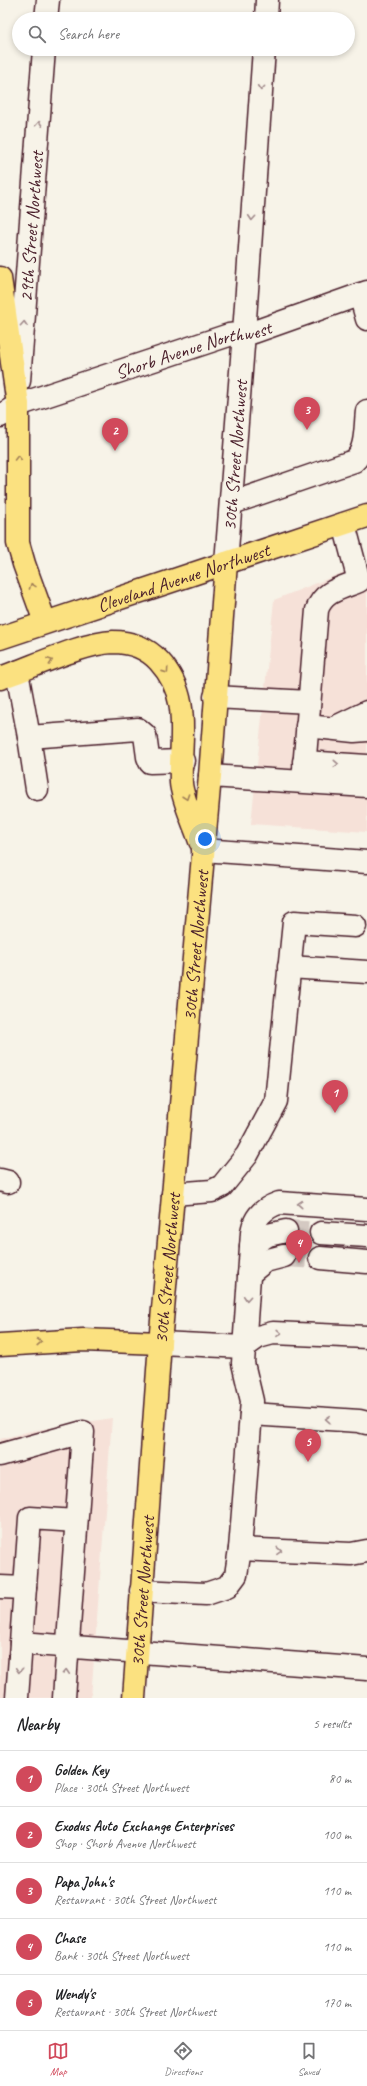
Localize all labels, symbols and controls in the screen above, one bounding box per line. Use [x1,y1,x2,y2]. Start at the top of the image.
search box [12,12,355,56]
icon: search [26,23,48,45]
text: Search here [58,25,119,44]
one-way arrow [256,85,265,91]
one-way arrow [34,121,43,127]
street label: 29th Street Northwest [14,149,49,303]
one-way arrow [248,215,257,221]
street label: Shorb Avenue Northwest [112,315,276,385]
one-way arrow [19,321,28,327]
street label: 30th Street Northwest [218,377,253,532]
pin: 3 [294,397,320,430]
pin: 2 [102,418,128,451]
one-way arrow [14,455,22,461]
street label: Cleveland Avenue Northwest [94,538,274,618]
one-way arrow [28,582,36,589]
one-way arrow [46,657,53,665]
one-way arrow [161,667,168,674]
one-way arrow [333,760,339,769]
one-way arrow [181,794,189,801]
your location [195,829,215,849]
street label: 30th Street Northwest [177,868,215,1022]
pin: 1 [322,1080,348,1113]
street label: 30th Street Northwest [149,1190,186,1345]
one-way arrow [297,1199,303,1208]
pin: 4 [286,1230,312,1263]
one-way arrow [243,1295,252,1301]
one-way arrow [276,1329,282,1338]
one-way arrow [36,1337,42,1346]
one-way arrow [325,1414,331,1423]
pin: 5 [295,1429,321,1462]
street label: 30th Street Northwest [125,1513,160,1668]
one-way arrow [276,1547,282,1555]
one-way arrow [14,1667,23,1673]
one-way arrow [61,1669,70,1675]
text: Nearby [16,1714,59,1735]
text: 5 results [313,1716,351,1732]
text: Golden Key [54,1761,109,1780]
text: 1 [26,1771,32,1787]
text: 80 m [329,1771,351,1787]
text: Place · 30th Street Northwest [54,1780,189,1796]
text: Exodus Auto Exchange Enterprises [54,1817,234,1836]
text: 2 [26,1827,32,1843]
text: 100 m [323,1827,351,1843]
text: Shop · Shorb Avenue Northwest [54,1836,195,1852]
text: Papa John's [54,1873,114,1892]
text: 3 [26,1883,32,1899]
text: 110 m [323,1883,351,1899]
text: Restaurant · 30th Street Northwest [54,1892,216,1908]
text: Chase [54,1929,85,1948]
text: 4 [26,1939,32,1955]
text: 110 m [323,1939,351,1955]
text: Bank · 30th Street Northwest [54,1948,189,1964]
text: Wendy's [54,1985,95,2004]
text: 5 [26,1995,32,2011]
text: 170 m [323,1995,351,2011]
text: Restaurant · 30th Street Northwest [54,2004,216,2020]
tab: Map [47,2040,69,2078]
tab: Directions [164,2040,203,2078]
tab: Saved [298,2040,320,2078]

